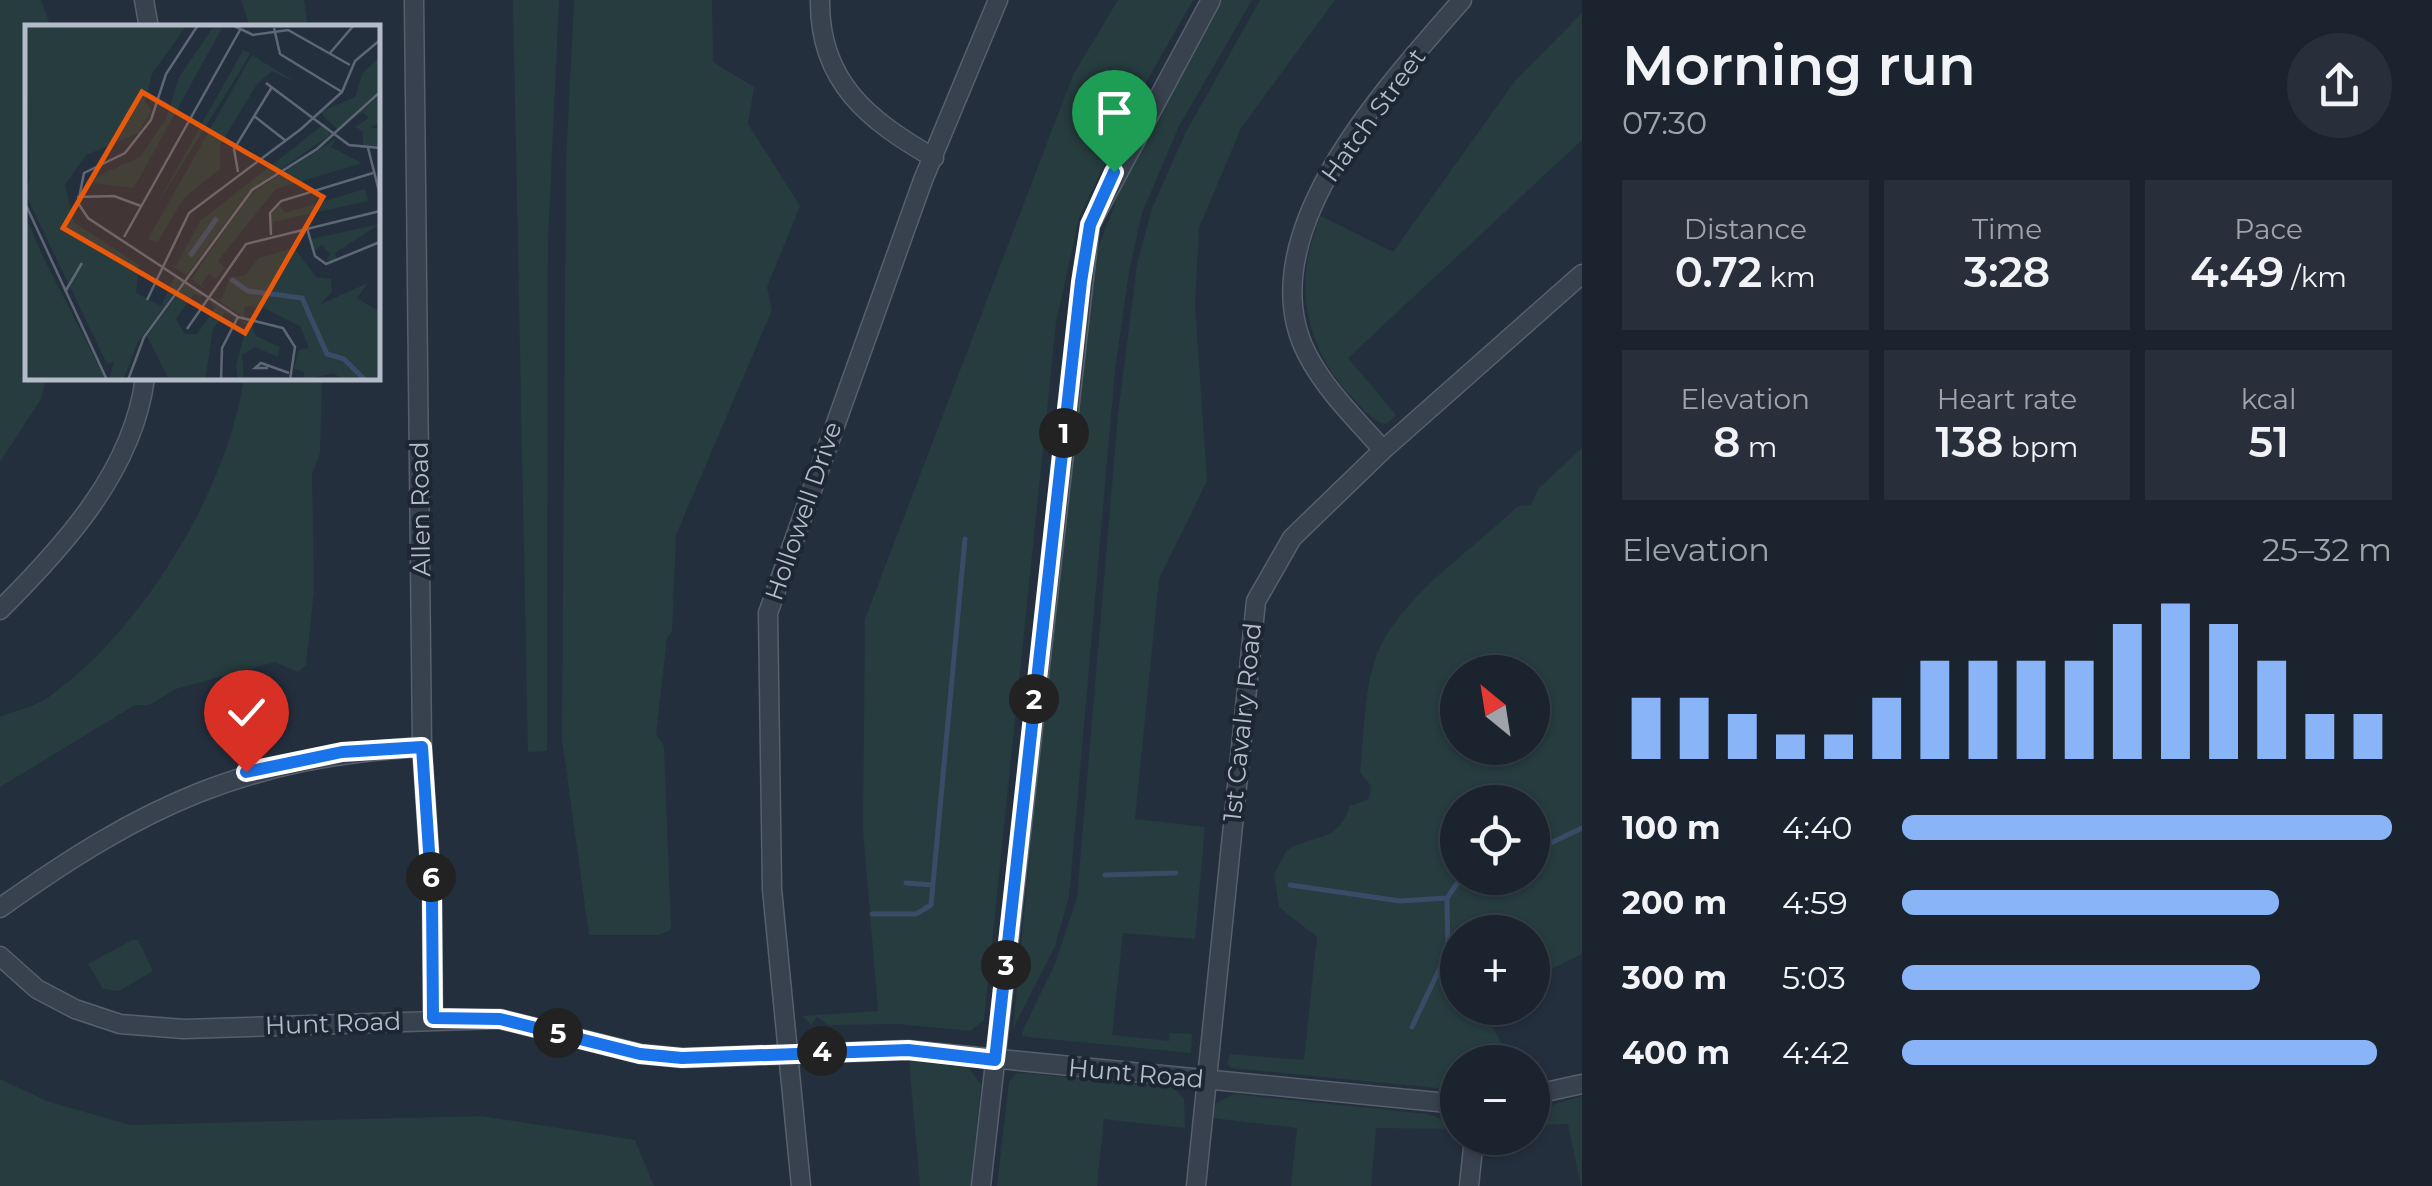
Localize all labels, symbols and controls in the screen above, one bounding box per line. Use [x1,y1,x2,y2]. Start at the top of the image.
inset map [25,25,380,380]
text: Morning run [1622,32,1976,99]
button: share [2287,33,2392,138]
street label: Hatch Street [1315,42,1431,188]
pin [1072,70,1157,173]
icon: arrive [1087,85,1142,140]
text: 07:30 [1622,103,1707,142]
text: Distance [1684,212,1807,246]
text: Time [1972,212,2042,246]
text: Pace [2234,212,2303,246]
text: 0.72 [1675,246,1762,298]
text: 3:28 [1964,246,2050,298]
text: 4:49 [2190,246,2284,298]
text: km [1762,260,1816,294]
text: /km [2284,260,2347,294]
text: Elevation [1681,382,1810,416]
text: Heart rate [1937,382,2077,416]
text: kcal [2241,382,2297,416]
pin: 1 [1039,408,1089,458]
text: 1 [1059,416,1069,450]
text: 8 [1713,416,1741,468]
text: 138 [1936,416,2003,468]
text: 51 [2248,416,2289,468]
street label: Hollowell Drive [758,418,848,604]
text: m [1741,430,1778,464]
text: bpm [2003,430,2078,464]
street label: Allen Road [404,441,436,577]
text: Elevation [1622,530,1770,569]
text: 25–32 m [2262,530,2392,569]
street label: 1st Cavalry Road [1217,621,1267,823]
north arrow [1440,655,1550,765]
map controls [1440,655,1550,1155]
pin [204,670,289,773]
pin: 2 [1009,674,1059,724]
text: 2 [1026,682,1042,716]
icon: check [219,685,274,740]
button: locate [1440,785,1550,895]
text: 100 m [1622,808,1721,847]
text: 4:40 [1782,808,1852,847]
pin: 6 [406,852,456,902]
text: 6 [422,860,440,894]
text: 200 m [1622,883,1727,922]
text: 4:59 [1782,883,1848,922]
button: + [1440,915,1550,1025]
pin: 3 [981,940,1031,990]
text: 3 [998,948,1014,982]
text: 300 m [1622,958,1727,997]
text: 5:03 [1782,958,1846,997]
street label: Hunt Road [264,1006,402,1040]
pin: 5 [533,1008,583,1058]
text: 5 [550,1016,566,1050]
pin: 4 [797,1026,847,1076]
text: 400 m [1622,1033,1730,1072]
text: 4:42 [1782,1033,1849,1072]
text: 4 [812,1034,832,1068]
button: − [1440,1045,1550,1155]
street label: Hunt Road [1067,1052,1205,1094]

